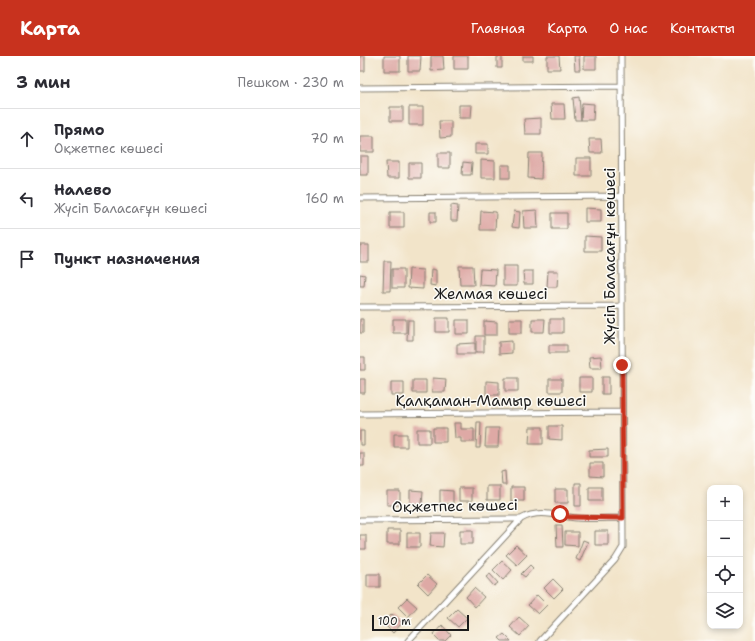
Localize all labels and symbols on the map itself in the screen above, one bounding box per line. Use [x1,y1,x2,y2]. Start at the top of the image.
street label: Жүсіп Баласағұн көшесі [600,167,620,345]
street label: Желмая көшесі [434,284,548,304]
route end [613,356,631,374]
street label: Қалқаман-Мамыр көшесі [395,391,587,411]
street label: Оқжетпес көшесі [392,495,518,517]
route start [551,505,569,523]
scale bar [372,613,469,632]

